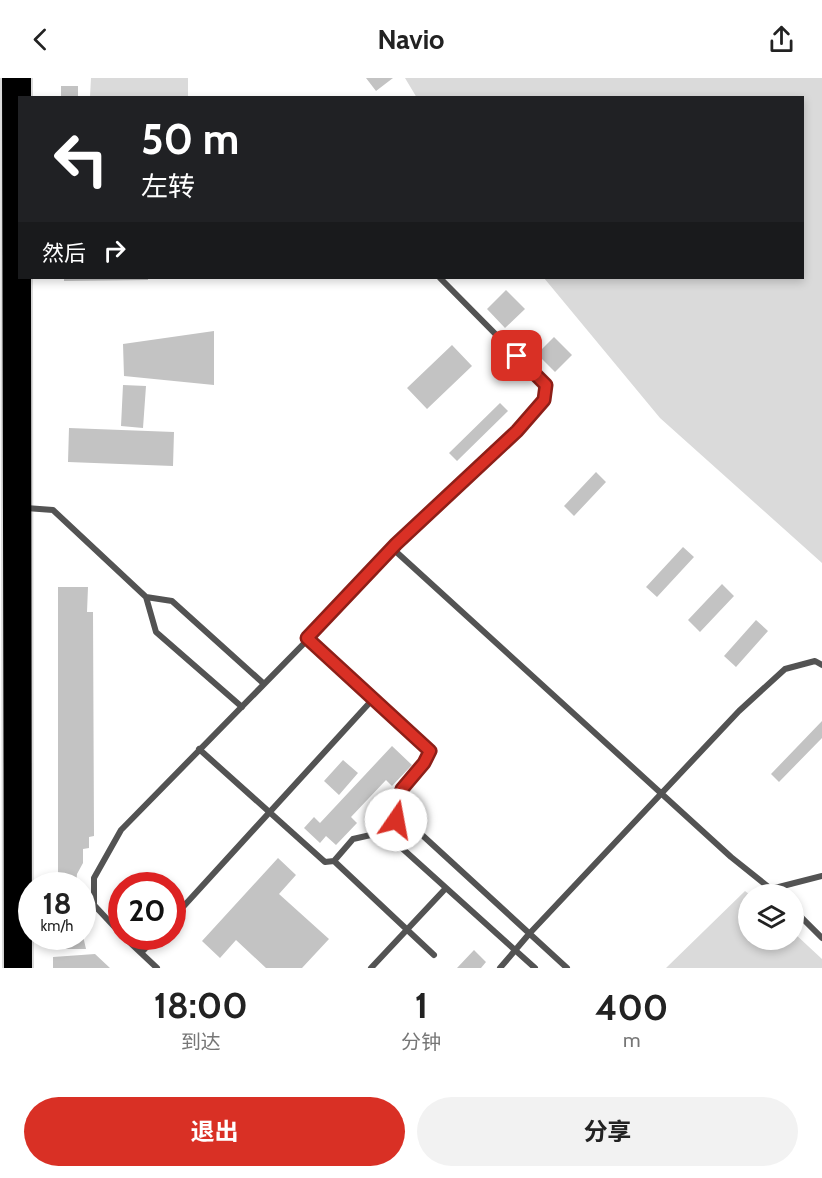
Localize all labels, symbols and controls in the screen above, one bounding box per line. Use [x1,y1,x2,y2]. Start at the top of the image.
icon: back [24,23,57,56]
text: Navio [377,23,445,56]
icon: share [765,23,798,56]
text: 50 m [141,113,239,165]
icon: left [42,120,120,198]
text: 左转 [141,170,195,203]
icon: right [98,234,131,267]
text: 然后 [42,240,86,267]
pin [491,330,542,381]
icon: arrive [500,339,533,372]
position arrow [364,788,428,852]
speed limit sign: 20 [108,872,186,950]
map controls [738,884,804,950]
button: layers [738,884,804,950]
text: 18 [42,885,72,922]
text: km/h [41,917,73,935]
text: 18:00 [154,983,248,1027]
text: 1 [415,983,428,1027]
text: 400 [595,985,668,1029]
text: m [623,1028,640,1052]
text: 到达 [181,1030,221,1054]
text: 分钟 [401,1030,441,1054]
button: 退出 [24,1097,405,1166]
button: 分享 [417,1097,798,1166]

